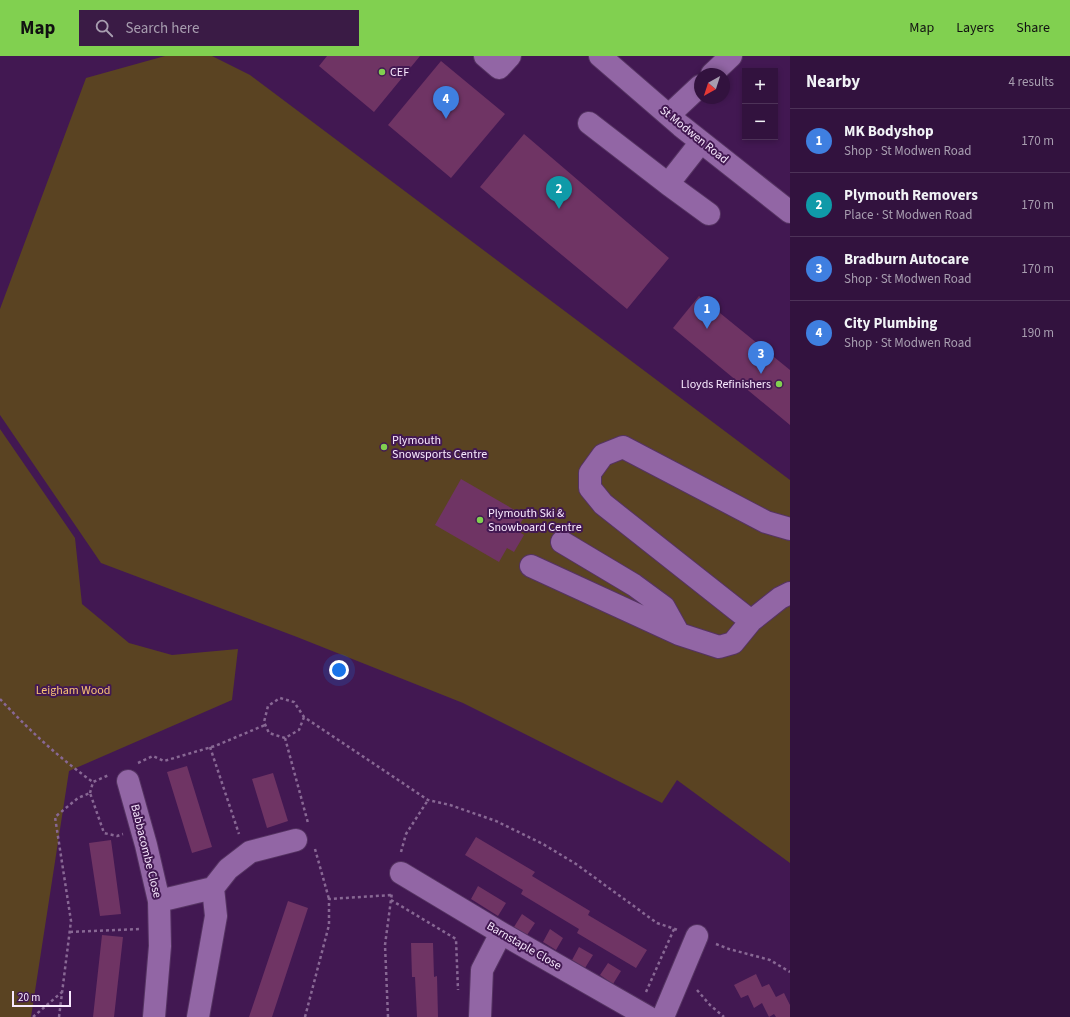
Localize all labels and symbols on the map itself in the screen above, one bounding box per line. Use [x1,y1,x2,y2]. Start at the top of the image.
place label: CEF [390,64,409,81]
marker: CEF [377,67,387,77]
north arrow [694,68,730,104]
pin: 4 [433,86,459,119]
street label: St Modwen Road [656,102,732,168]
pin: 2 [546,176,572,209]
pin: 1 [694,296,720,329]
pin: 3 [748,341,774,374]
place label: Lloyds Refinishers [681,376,771,393]
marker: Lloyds Refinishers [774,379,784,389]
place label: Plymouth Snowsports Centre [392,432,487,463]
marker: Plymouth Snowsports Centre [379,442,389,452]
place label: Plymouth Ski & Snowboard Centre [488,505,582,536]
marker: Plymouth Ski & Snowboard Centre [475,515,485,525]
your location [329,660,349,680]
park label: Leigham Wood [36,682,110,699]
street label: Babbacombe Close [126,802,166,900]
street label: Barnstaple Close [483,918,565,974]
scale bar [12,989,71,1008]

